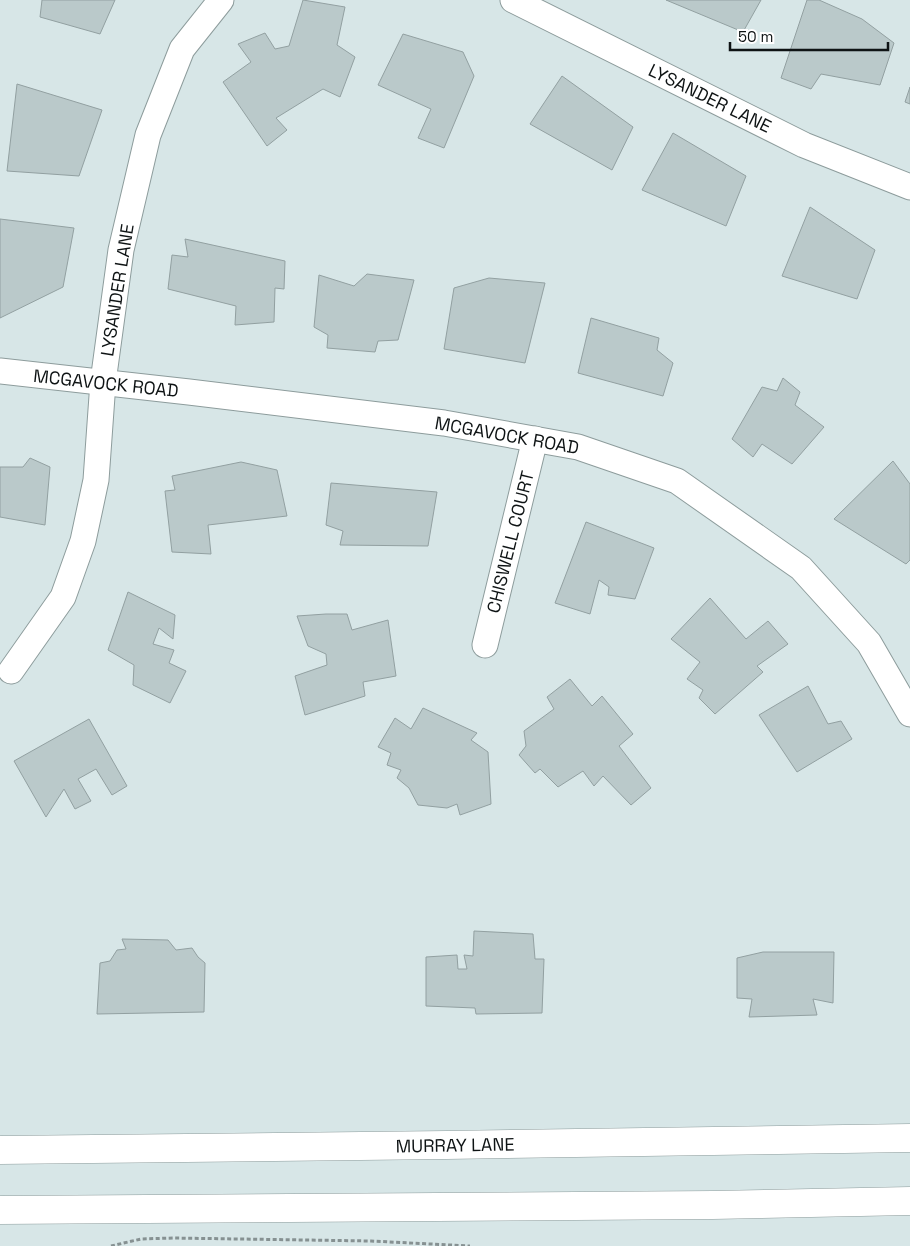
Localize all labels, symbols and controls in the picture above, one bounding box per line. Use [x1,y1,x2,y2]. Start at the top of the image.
scale bar [730,20,888,52]
text: 50 m [738,27,773,46]
street label: LYSANDER LANE [645,58,775,138]
street label: LYSANDER LANE [95,222,139,358]
street label: MCGAVOCK ROAD [32,364,180,402]
street label: MCGAVOCK ROAD [433,411,581,459]
street label: CHISWELL COURT [481,468,539,616]
street label: MURRAY LANE [395,1132,515,1158]

